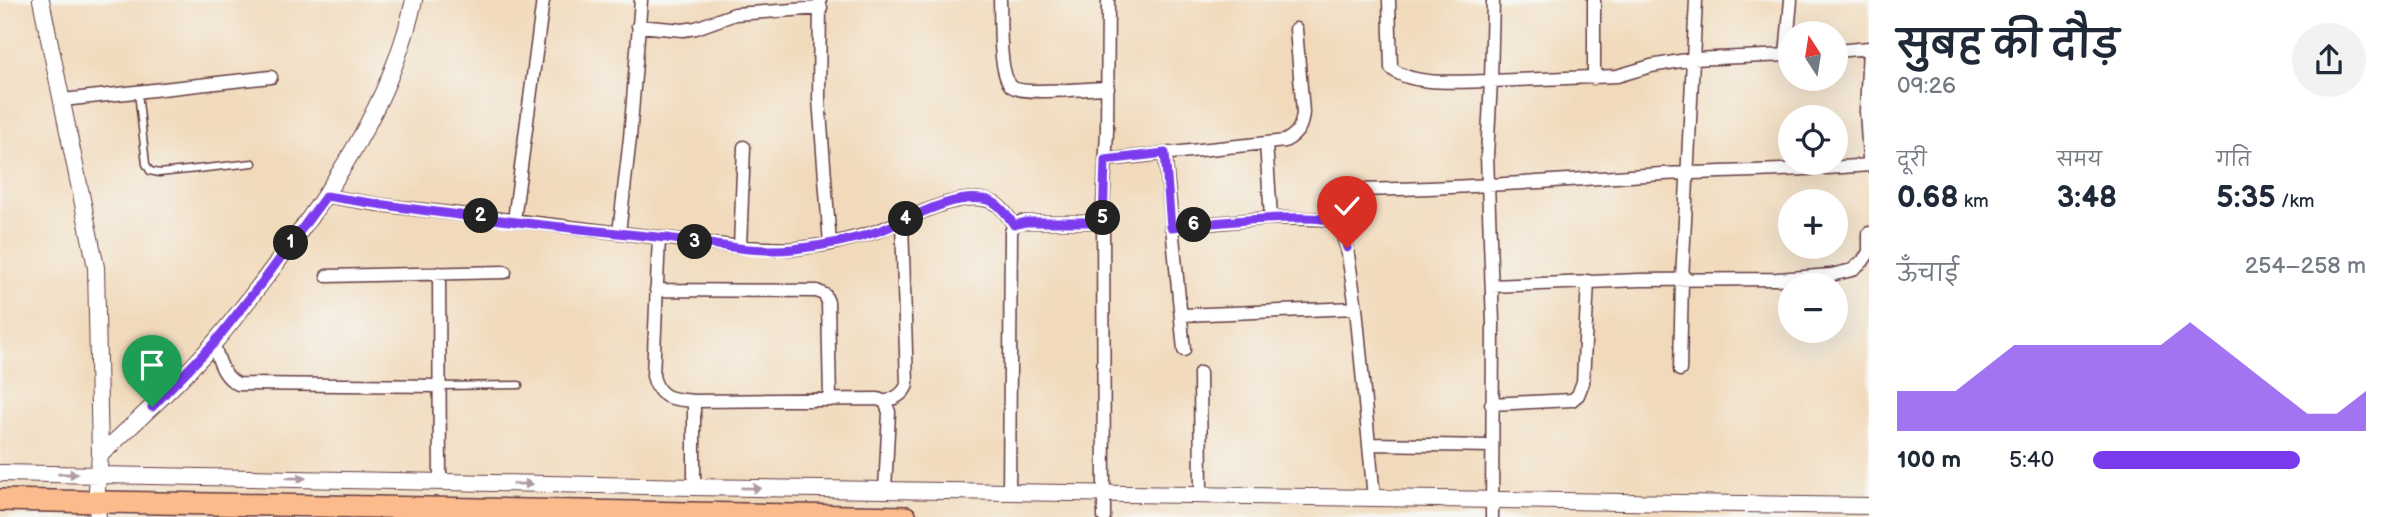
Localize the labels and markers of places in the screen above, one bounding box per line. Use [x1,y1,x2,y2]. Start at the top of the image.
pin [1317,176,1377,248]
pin: 2 [463,198,498,234]
pin: 5 [1086,200,1120,235]
pin: 4 [888,202,923,236]
pin: 6 [1176,208,1212,243]
pin: 3 [678,224,712,260]
pin: 1 [274,226,308,260]
pin [122,335,182,407]

